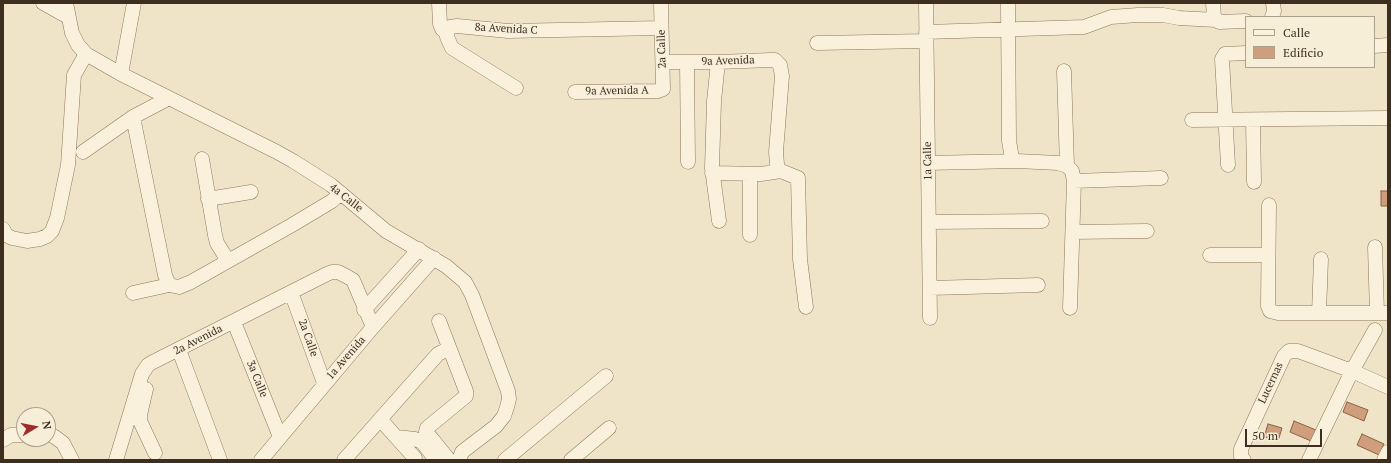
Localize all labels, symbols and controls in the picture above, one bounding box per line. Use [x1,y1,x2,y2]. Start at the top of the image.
legend [1245,16,1375,68]
street label: 8a Avenida C [474,21,538,37]
text: Calle [1283,25,1310,40]
street label: 2a Calle [655,29,669,69]
text: Edificio [1283,45,1323,60]
street label: 9a Avenida [701,53,755,69]
street label: 9a Avenida A [585,84,649,98]
street label: 1a Calle [921,141,935,181]
street label: 4a Calle [327,181,365,215]
street label: 2a Calle [295,317,321,359]
street label: 2a Avenida [171,322,225,358]
street label: 1a Avenida [324,334,368,382]
street label: 3a Calle [244,359,270,399]
street label: Lucernas [1256,360,1286,406]
north arrow [16,407,56,447]
text: N [39,420,54,430]
scale bar [1247,421,1324,447]
text: 50 m [1252,428,1278,443]

